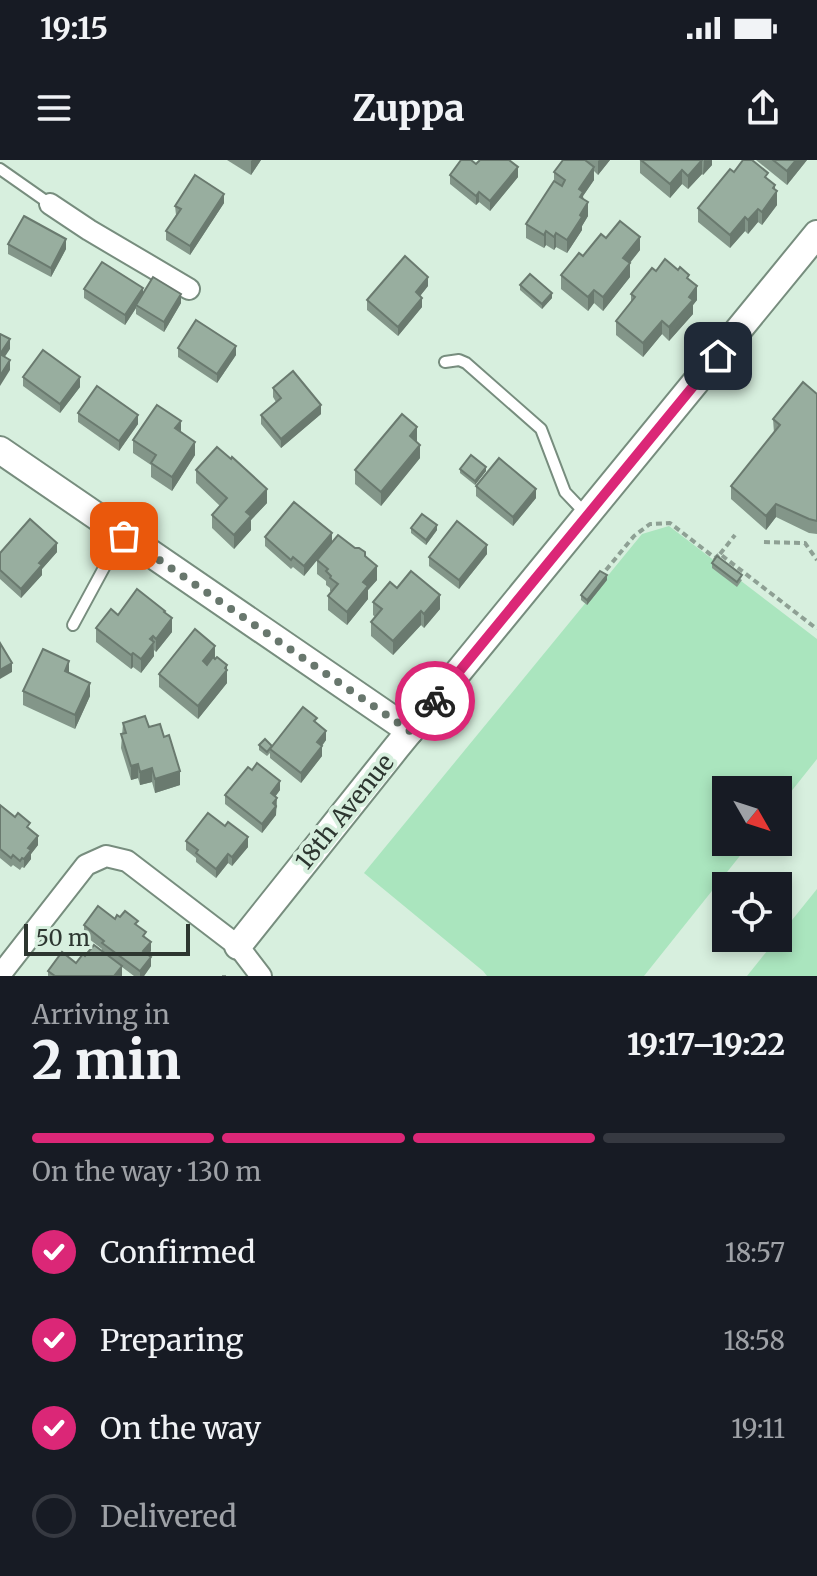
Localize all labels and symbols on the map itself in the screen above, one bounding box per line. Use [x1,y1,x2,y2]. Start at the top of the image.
pin [684,322,752,390]
pin [90,502,158,570]
courier [395,661,475,741]
street label: 18th Avenue [289,748,401,876]
north arrow [712,776,792,856]
scale bar [24,920,190,956]

